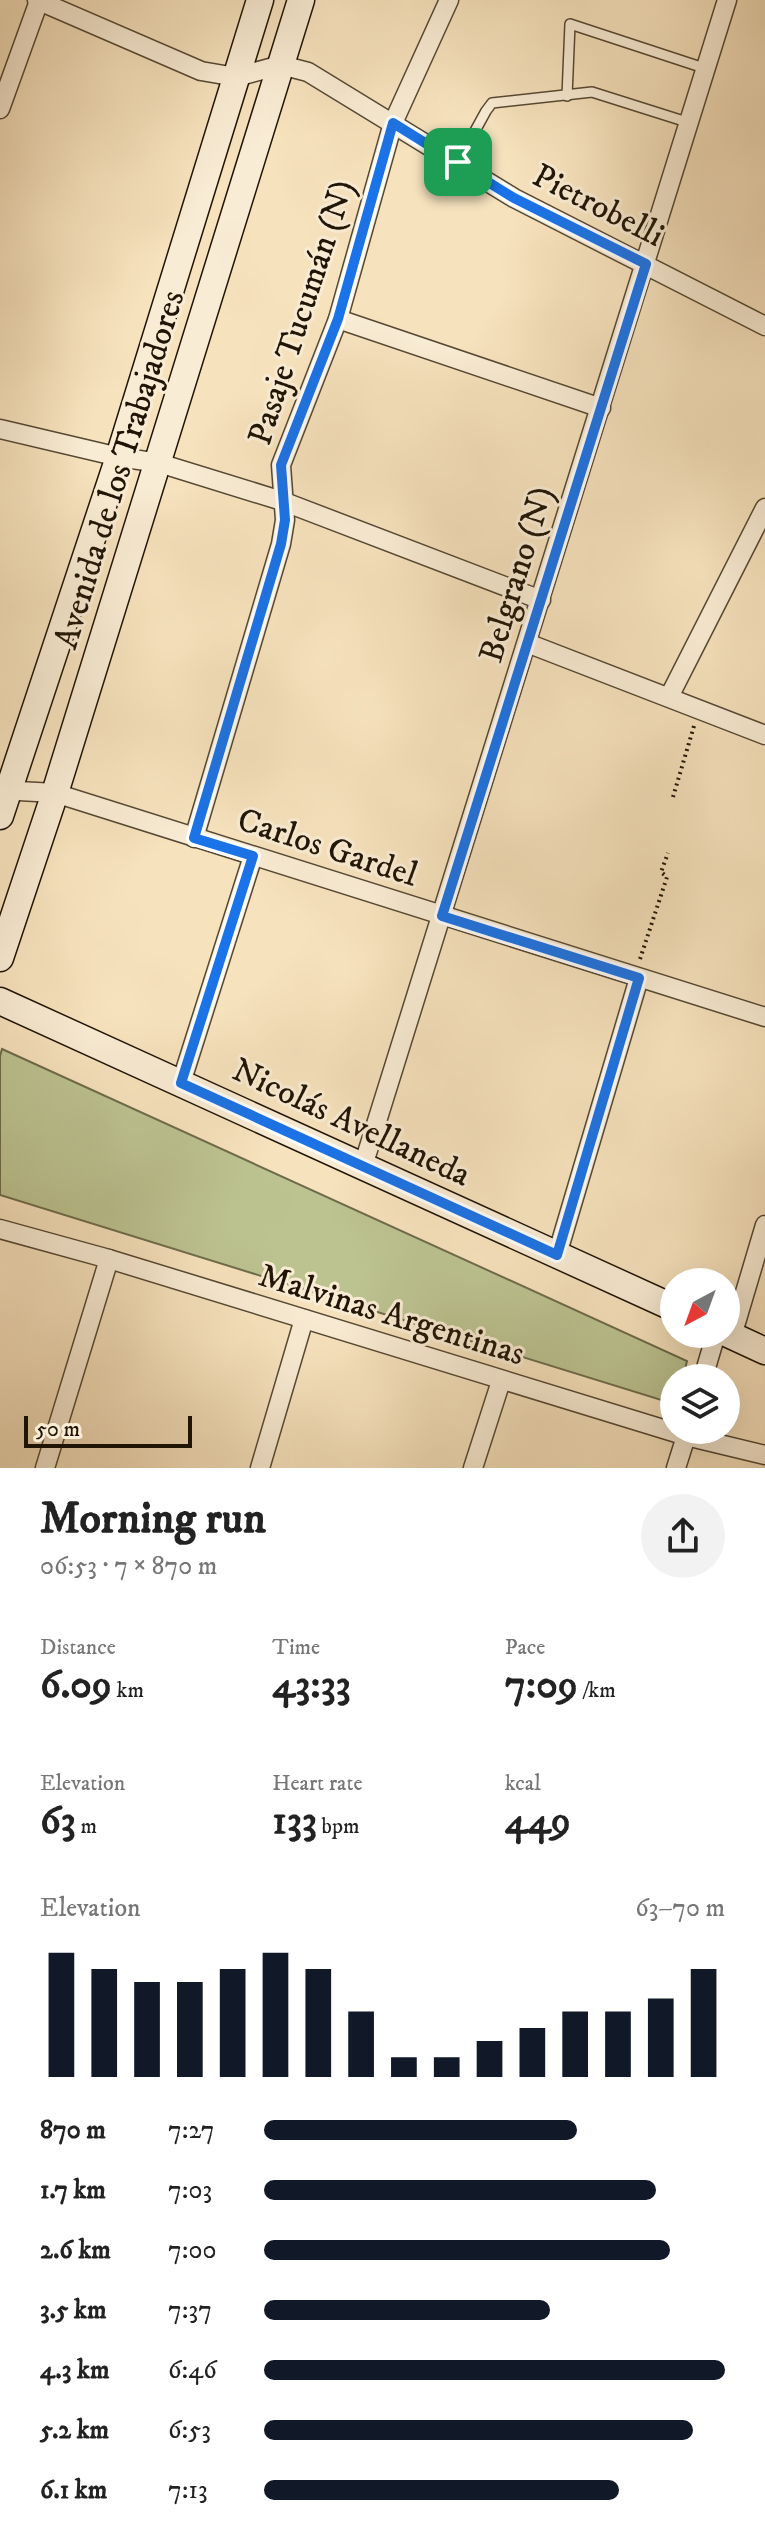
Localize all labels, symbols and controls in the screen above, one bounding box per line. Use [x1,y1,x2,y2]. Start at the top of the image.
pin [424,128,492,196]
icon: arrive [436,140,480,184]
street label: Pietrobelli [525,155,671,257]
street label: Pasaje Tucumán (N) [239,175,365,451]
street label: Avenida de los Trabajadores [45,285,194,654]
street label: Belgrano (N) [470,481,564,668]
street label: Carlos Gardel [232,799,423,897]
street label: Nicolás Avellaneda [225,1049,477,1197]
street label: Malvinas Argentinas [253,1255,529,1375]
north arrow [660,1268,740,1348]
map controls [660,1268,740,1444]
button: layers [660,1364,740,1444]
scale bar [24,1412,192,1448]
text: 50 m [36,1416,80,1443]
text: Morning run [40,1492,266,1547]
button: share [641,1494,725,1578]
text: 06:53 · 7 × 870 m [40,1550,217,1583]
text: Distance [40,1634,116,1661]
text: Time [272,1634,320,1661]
text: Pace [505,1634,545,1661]
text: 6.09 [40,1661,112,1711]
text: 43:33 [272,1661,351,1711]
text: 7:09 [505,1661,578,1711]
text: km [112,1677,144,1704]
text: /km [578,1677,616,1704]
text: Elevation [40,1770,125,1797]
text: Heart rate [272,1770,363,1797]
text: kcal [505,1770,541,1797]
text: 63 [40,1797,76,1847]
text: 133 [272,1797,317,1847]
text: 449 [505,1797,571,1847]
text: m [76,1813,97,1840]
text: bpm [317,1813,359,1840]
text: Elevation [40,1892,141,1925]
text: 63–70 m [635,1892,725,1925]
text: 870 m [40,2114,106,2147]
text: 7:27 [168,2114,214,2147]
text: 1.7 km [40,2174,106,2207]
text: 7:03 [168,2174,212,2207]
text: 2.6 km [40,2234,111,2267]
text: 7:00 [168,2234,216,2267]
text: 3.5 km [40,2294,106,2327]
text: 7:37 [168,2294,212,2327]
text: 4.3 km [40,2354,109,2387]
text: 6:46 [168,2354,217,2387]
text: 5.2 km [40,2414,109,2447]
text: 6:53 [168,2414,211,2447]
text: 6.1 km [40,2474,107,2507]
text: 7:13 [168,2474,208,2507]

